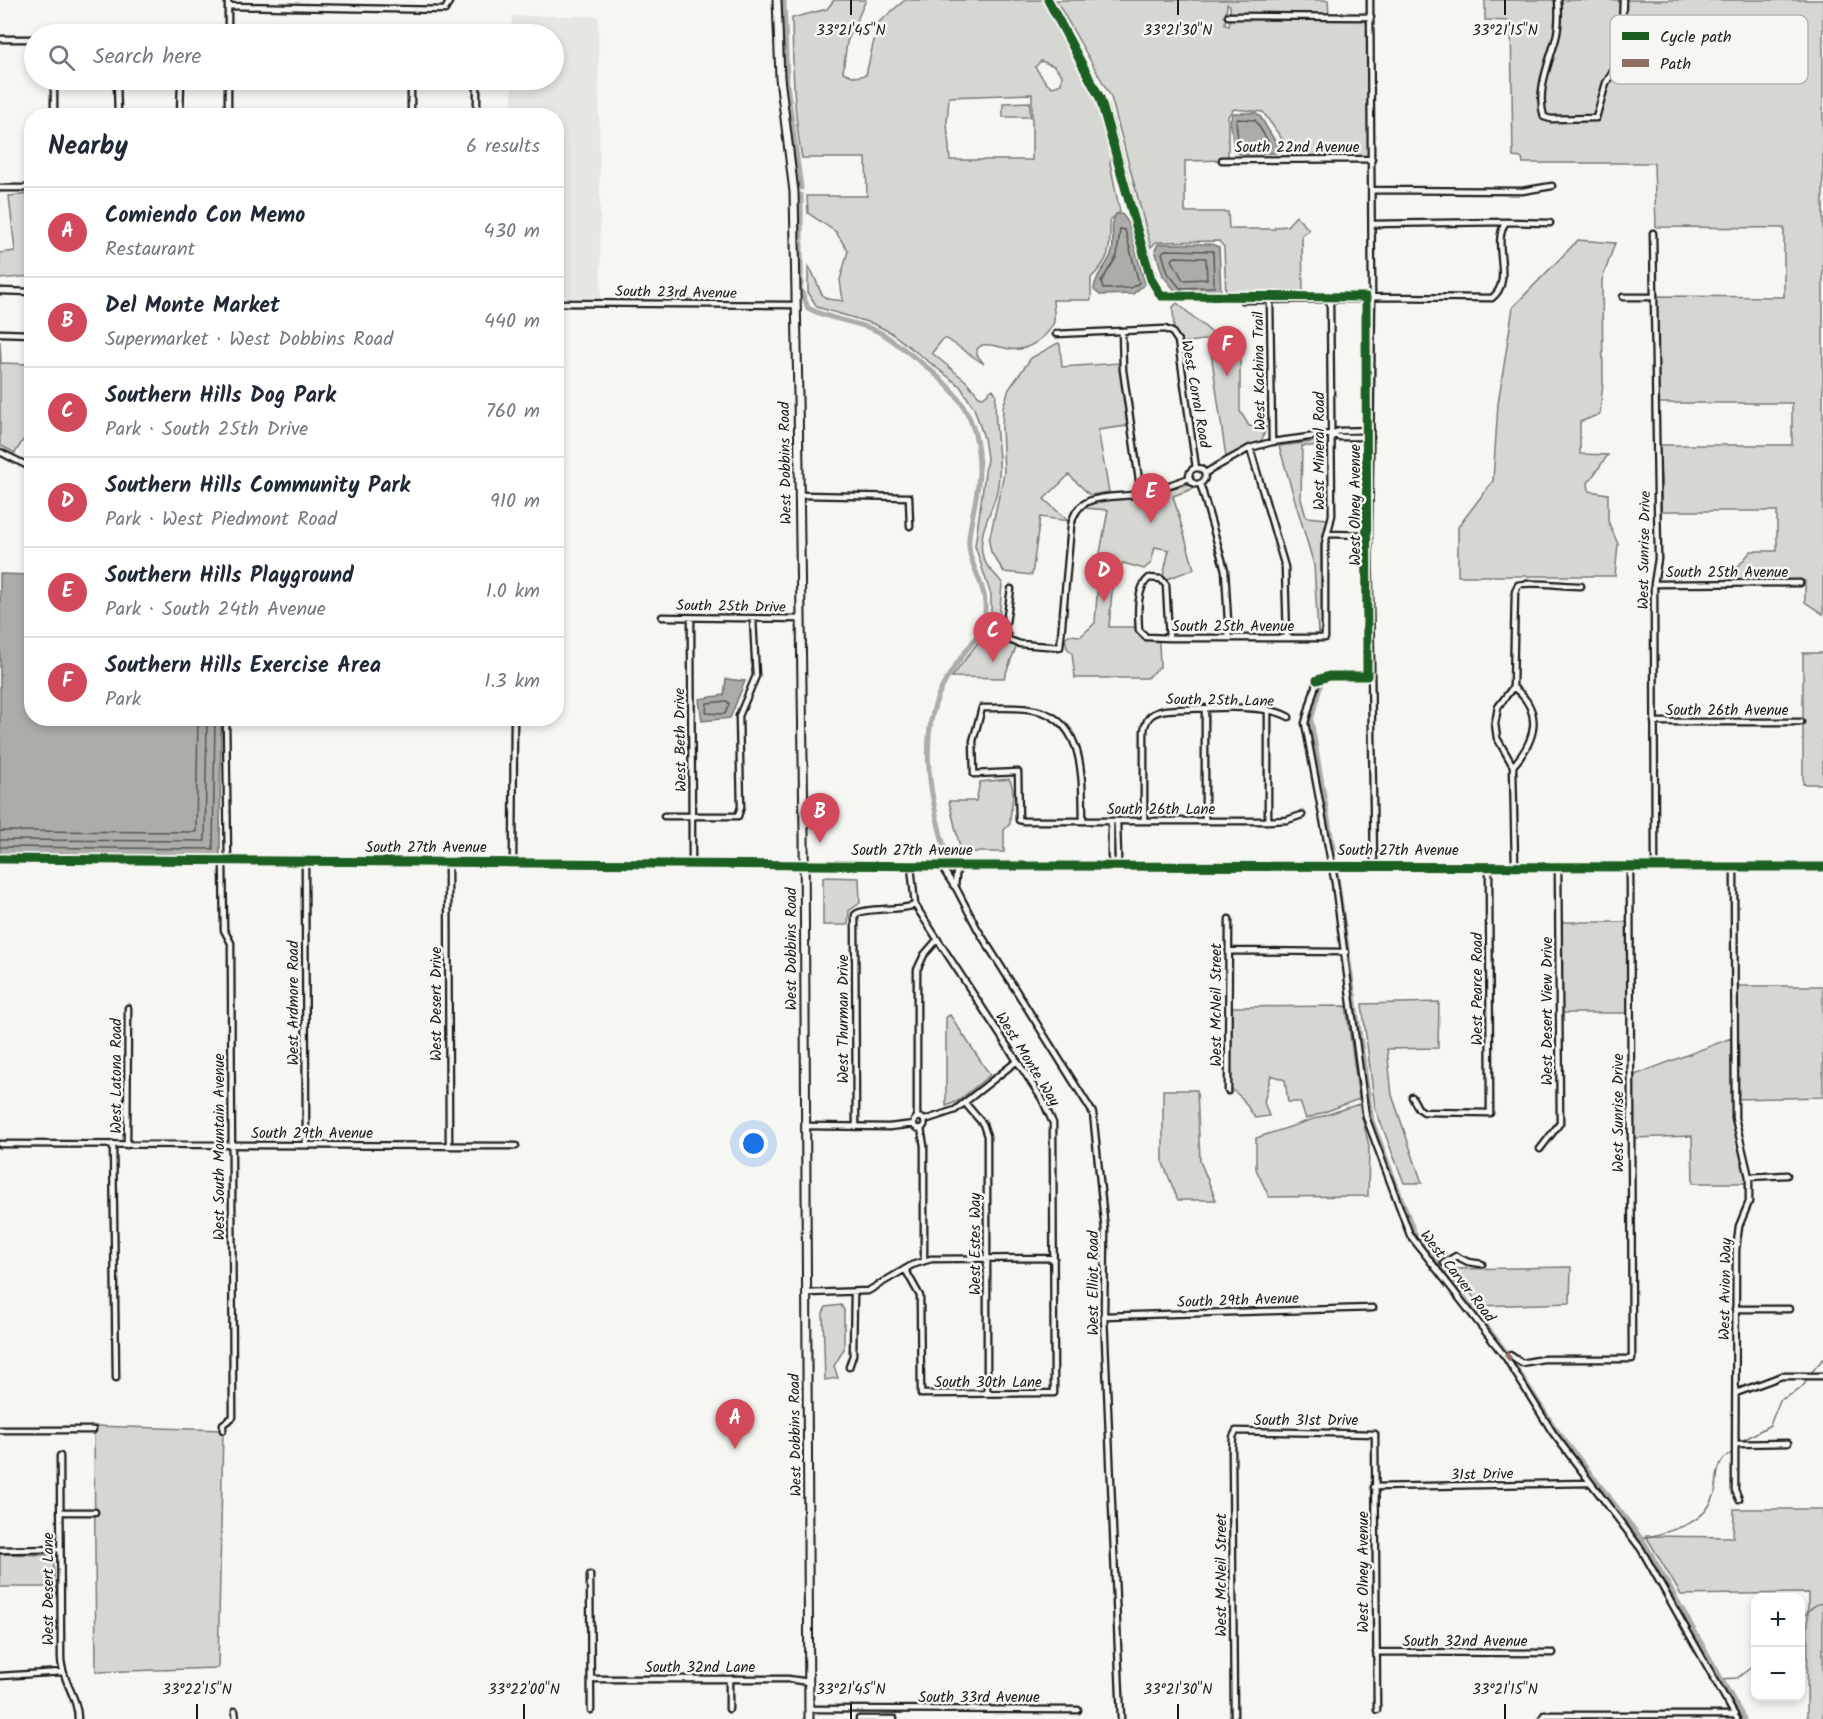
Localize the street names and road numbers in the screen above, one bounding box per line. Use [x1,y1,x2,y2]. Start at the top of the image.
street label: South 22nd Avenue [1235,136,1360,160]
street label: South 23rd Avenue [615,280,737,306]
street label: West Kachina Trail [1247,311,1273,431]
street label: West Corral Road [1174,338,1216,451]
street label: West Mineral Road [1308,391,1332,510]
street label: West Dobbins Road [773,401,799,525]
street label: West Olney Avenue [1344,444,1368,566]
street label: West Sunrise Drive [1632,490,1658,610]
street label: South 25th Avenue [1666,561,1789,585]
street label: South 25th Drive [676,594,786,620]
street label: South 25th Avenue [1172,615,1295,639]
street label: West Beth Drive [668,687,694,792]
street label: South 25th Lane [1166,688,1275,714]
street label: South 26th Avenue [1666,699,1789,723]
street label: South 26th Lane [1107,798,1216,822]
street label: South 27th Avenue [365,836,487,860]
street label: South 27th Avenue [851,839,973,863]
street label: South 27th Avenue [1337,839,1459,863]
street label: West Dobbins Road [780,887,804,1010]
street label: West Pearce Road [1466,932,1490,1046]
street label: West Desert View Drive [1536,936,1560,1085]
street label: West Ardmore Road [282,940,306,1065]
street label: West McNeil Street [1205,943,1229,1067]
street label: West Desert Drive [425,947,449,1061]
street label: West Thurman Drive [832,954,856,1084]
street label: West Monte Way [988,1008,1066,1112]
street label: West Latona Road [105,1018,129,1134]
street label: West South Mountain Avenue [208,1053,232,1240]
street label: West Sunrise Drive [1607,1053,1631,1172]
street label: South 29th Avenue [251,1122,373,1146]
street label: West Estes Way [964,1192,988,1295]
street label: West Carver Road [1413,1225,1501,1328]
street label: West Elliot Road [1082,1230,1106,1336]
street label: West Avion Way [1713,1237,1739,1340]
street label: South 29th Avenue [1177,1287,1300,1315]
street label: South 30th Lane [934,1371,1042,1395]
street label: West Dobbins Road [783,1373,809,1497]
street label: South 31st Drive [1254,1409,1359,1433]
street label: 31st Drive [1450,1462,1514,1488]
street label: West Olney Avenue [1352,1511,1376,1633]
street label: West McNeil Street [1210,1513,1234,1637]
street label: West Desert Lane [37,1532,61,1646]
street label: South 32nd Avenue [1403,1630,1528,1654]
street label: South 32nd Lane [645,1656,756,1680]
street label: South 33rd Avenue [918,1686,1040,1710]

